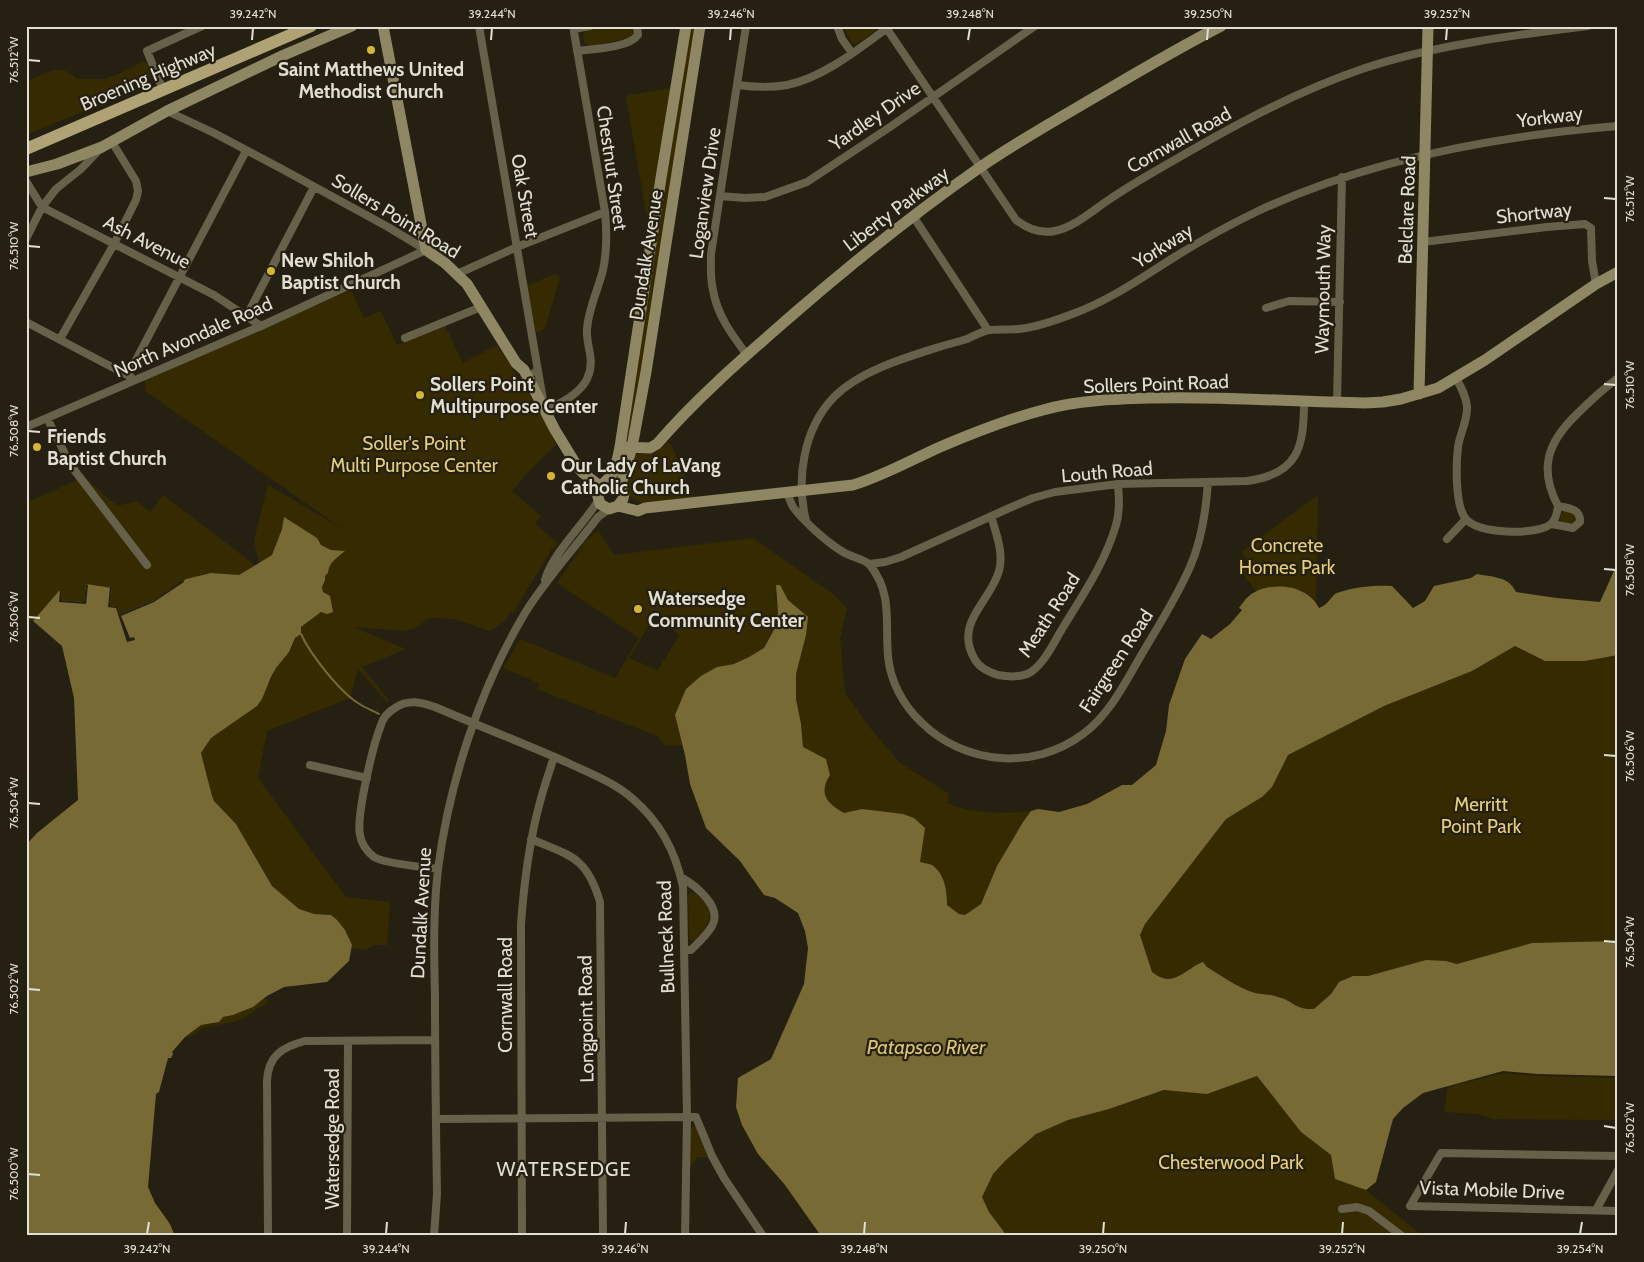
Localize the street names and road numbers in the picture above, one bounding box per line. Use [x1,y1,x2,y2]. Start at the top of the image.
street label: Broening Highway [77,38,220,116]
street label: Yardley Drive [824,76,925,156]
street label: Cornwall Road [1123,102,1235,178]
street label: Yorkway [1515,102,1585,133]
street label: Chestnut Street [592,104,632,233]
street label: Loganview Drive [684,126,726,260]
street label: Oak Street [506,152,544,241]
street label: Belclare Road [1394,155,1420,265]
street label: Liberty Parkway [839,162,954,256]
street label: Sollers Point Road [328,169,464,263]
street label: Dundalk Avenue [624,188,668,322]
street label: Shortway [1495,198,1573,228]
street label: Ash Avenue [100,210,195,274]
street label: Yorkway [1128,219,1197,274]
street label: Waymouth Way [1310,224,1336,354]
street label: North Avondale Road [110,292,276,382]
street label: Sollers Point Road [1083,370,1229,398]
street label: Louth Road [1060,457,1154,487]
street label: Meath Road [1013,568,1085,662]
street label: Fairgreen Road [1074,605,1158,717]
street label: Dundalk Avenue [406,846,436,979]
street label: Bullneck Road [653,880,679,994]
street label: Cornwall Road [494,937,517,1053]
street label: Longpoint Road [573,955,599,1083]
street label: Watersedge Road [321,1068,344,1210]
street label: Vista Mobile Drive [1419,1176,1565,1204]

